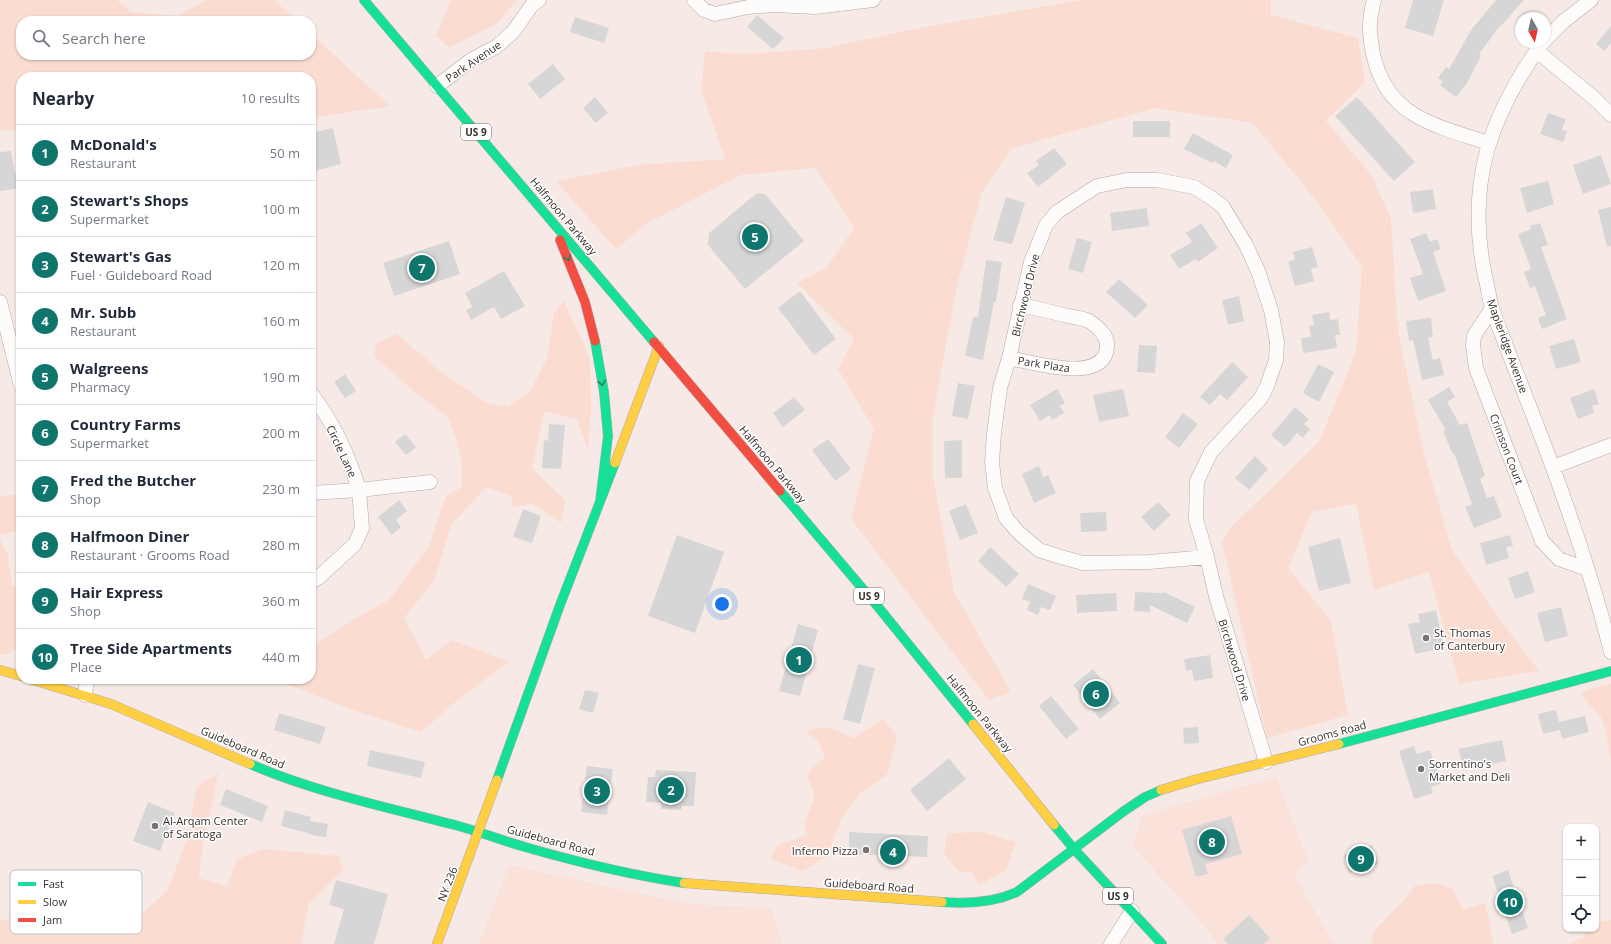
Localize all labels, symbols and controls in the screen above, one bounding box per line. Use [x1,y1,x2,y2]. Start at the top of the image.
north arrow [1515,12,1551,48]
search box [16,16,316,60]
icon: search [30,27,52,49]
text: Search here [62,28,146,48]
street label: Park Avenue [442,37,504,85]
text: Nearby [32,87,94,110]
text: 10 results [241,89,300,107]
road number: US 9 [461,124,491,140]
text: McDonald's [70,134,157,154]
text: 1 [41,144,49,162]
text: 50 m [270,144,300,162]
text: Restaurant [70,154,137,172]
street label: Halfmoon Parkway [527,174,601,258]
text: Stewart's Shops [70,190,189,210]
text: 2 [41,200,49,218]
text: 100 m [262,200,300,218]
text: Supermarket [70,210,149,228]
pin: 5 [742,222,768,252]
text: Stewart's Gas [70,246,172,266]
street label: Birchwood Drive [1007,252,1043,338]
pin: 7 [409,253,435,283]
one-way arrow [563,255,571,262]
text: 3 [41,256,49,274]
text: 120 m [262,256,300,274]
text: Fuel · Guideboard Road [70,266,212,284]
street label: Mapleridge Avenue [1484,297,1532,395]
text: Mr. Subb [70,302,136,322]
text: 4 [41,312,49,330]
text: 160 m [262,312,300,330]
text: Restaurant [70,322,137,340]
street label: Park Plaza [1017,352,1071,376]
text: Walgreens [70,358,148,378]
text: 5 [41,368,49,386]
text: 190 m [262,368,300,386]
text: Pharmacy [70,378,130,396]
one-way arrow [598,380,606,386]
street label: Crimson Court [1487,412,1527,487]
text: Country Farms [70,414,181,434]
street label: Circle Lane [323,422,361,480]
street label: Halfmoon Parkway [736,422,810,506]
text: 6 [41,424,49,442]
text: 200 m [262,424,300,442]
text: Supermarket [70,434,149,452]
text: Fred the Butcher [70,470,196,490]
text: 7 [41,480,49,498]
text: 230 m [262,480,300,498]
text: Shop [70,490,101,508]
text: Halfmoon Diner [70,526,189,546]
text: 8 [41,536,49,554]
text: 280 m [262,536,300,554]
text: Restaurant · Grooms Road [70,546,230,564]
text: Hair Express [70,582,163,602]
road number: US 9 [854,588,884,604]
text: 9 [41,592,49,610]
text: 360 m [262,592,300,610]
your location [712,594,732,614]
text: Shop [70,602,101,620]
street label: Birchwood Drive [1215,617,1255,703]
place label: St. Thomas of Canterbury [1434,625,1506,653]
marker: St. Thomas of Canterbury [1421,633,1431,643]
text: Tree Side Apartments [70,638,232,658]
pin: 1 [786,645,812,675]
text: 10 [38,648,52,666]
text: 440 m [262,648,300,666]
text: Place [70,658,102,676]
street label: Halfmoon Parkway [944,671,1017,756]
pin: 6 [1083,679,1109,709]
street label: Grooms Road [1296,717,1368,749]
street label: Guideboard Road [199,722,287,772]
place label: Sorrentino's Market and Deli [1429,756,1510,784]
marker: Sorrentino's Market and Deli [1416,764,1426,774]
pin: 2 [658,775,684,805]
pin: 3 [584,776,610,806]
place label: Al-Arqam Center of Saratoga [163,813,249,841]
marker: Al-Arqam Center of Saratoga [150,821,160,831]
street label: Guideboard Road [505,821,597,859]
map controls [1563,824,1599,932]
button: + [1563,824,1599,860]
pin: 8 [1199,827,1225,857]
pin: 4 [880,837,906,867]
place label: Inferno Pizza [792,843,858,858]
pin: 9 [1348,844,1374,874]
marker: Inferno Pizza [861,845,871,855]
button: − [1563,860,1599,896]
street label: NY 236 [434,864,460,904]
legend [10,870,142,934]
street label: Guideboard Road [823,874,915,896]
text: Fast [43,876,64,891]
pin: 10 [1497,887,1523,917]
road number: US 9 [1103,888,1133,904]
text: Slow [43,894,67,909]
button: locate [1563,896,1599,932]
text: Jam [42,912,62,927]

